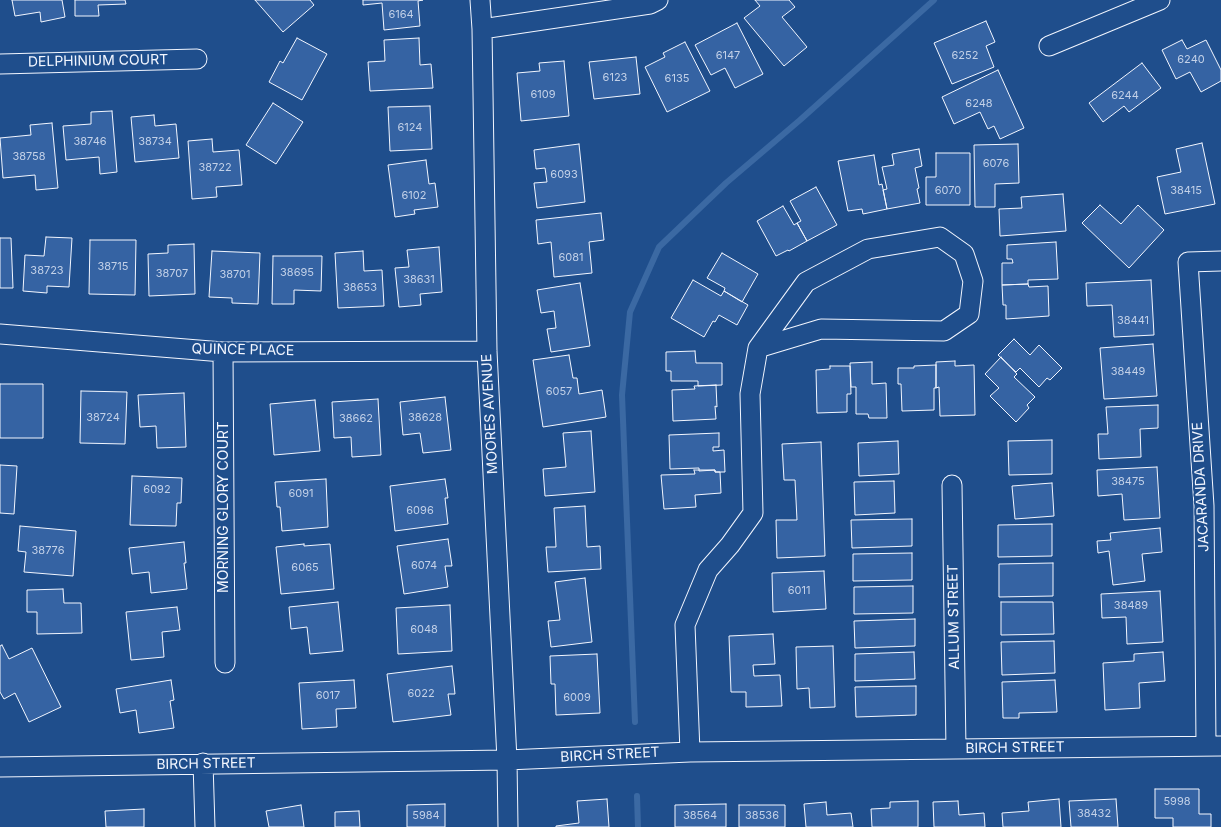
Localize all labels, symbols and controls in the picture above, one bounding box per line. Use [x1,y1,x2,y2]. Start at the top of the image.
house number: 6164 [388,8,414,22]
house number: 6147 [716,49,740,63]
house number: 6252 [952,49,978,63]
street label: DELPHINIUM COURT [28,51,168,71]
house number: 6240 [1177,53,1205,67]
house number: 6123 [603,71,627,85]
house number: 6135 [665,72,689,86]
house number: 6109 [530,88,556,102]
house number: 6244 [1111,89,1139,103]
house number: 6248 [965,97,993,111]
house number: 6124 [398,121,422,135]
house number: 38746 [73,135,107,149]
house number: 38734 [138,135,172,149]
house number: 38758 [12,150,46,164]
house number: 6076 [983,157,1009,171]
house number: 38722 [198,161,232,175]
house number: 6093 [550,168,578,182]
house number: 6070 [935,184,961,198]
house number: 38415 [1170,184,1202,198]
house number: 6102 [402,189,426,203]
house number: 6081 [558,251,584,265]
house number: 38715 [98,260,128,274]
house number: 38723 [30,264,64,278]
house number: 38695 [280,266,314,280]
house number: 38707 [156,267,188,281]
house number: 38701 [219,268,251,282]
house number: 38631 [403,273,435,287]
house number: 38653 [343,281,377,295]
house number: 38441 [1117,314,1149,328]
street label: QUINCE PLACE [192,341,294,359]
street label: MOORES AVENUE [478,353,502,475]
house number: 38449 [1111,365,1145,379]
house number: 6057 [546,385,572,399]
house number: 38724 [86,411,120,425]
house number: 38628 [408,411,442,425]
house number: 38662 [339,412,373,426]
street label: MORNING GLORY COURT [216,421,232,593]
street label: JACARANDA DRIVE [1189,422,1213,552]
house number: 38475 [1111,475,1145,489]
house number: 6092 [143,483,171,497]
house number: 6091 [288,487,314,501]
house number: 6096 [406,504,434,518]
house number: 38776 [32,544,64,558]
house number: 6074 [411,559,437,573]
house number: 6065 [291,561,319,575]
street label: ALLUM STREET [945,564,963,670]
house number: 6011 [788,584,810,598]
house number: 38489 [1114,599,1148,613]
house number: 6048 [410,623,438,637]
house number: 6022 [407,687,435,701]
house number: 6017 [316,689,340,703]
house number: 6009 [563,691,591,705]
street label: BIRCH STREET [965,739,1065,757]
street label: BIRCH STREET [560,744,660,766]
street label: BIRCH STREET [156,755,256,773]
house number: 5998 [1163,795,1191,809]
house number: 38432 [1077,807,1111,821]
house number: 5984 [412,809,440,823]
house number: 38564 [683,809,717,823]
house number: 38536 [745,809,779,823]

